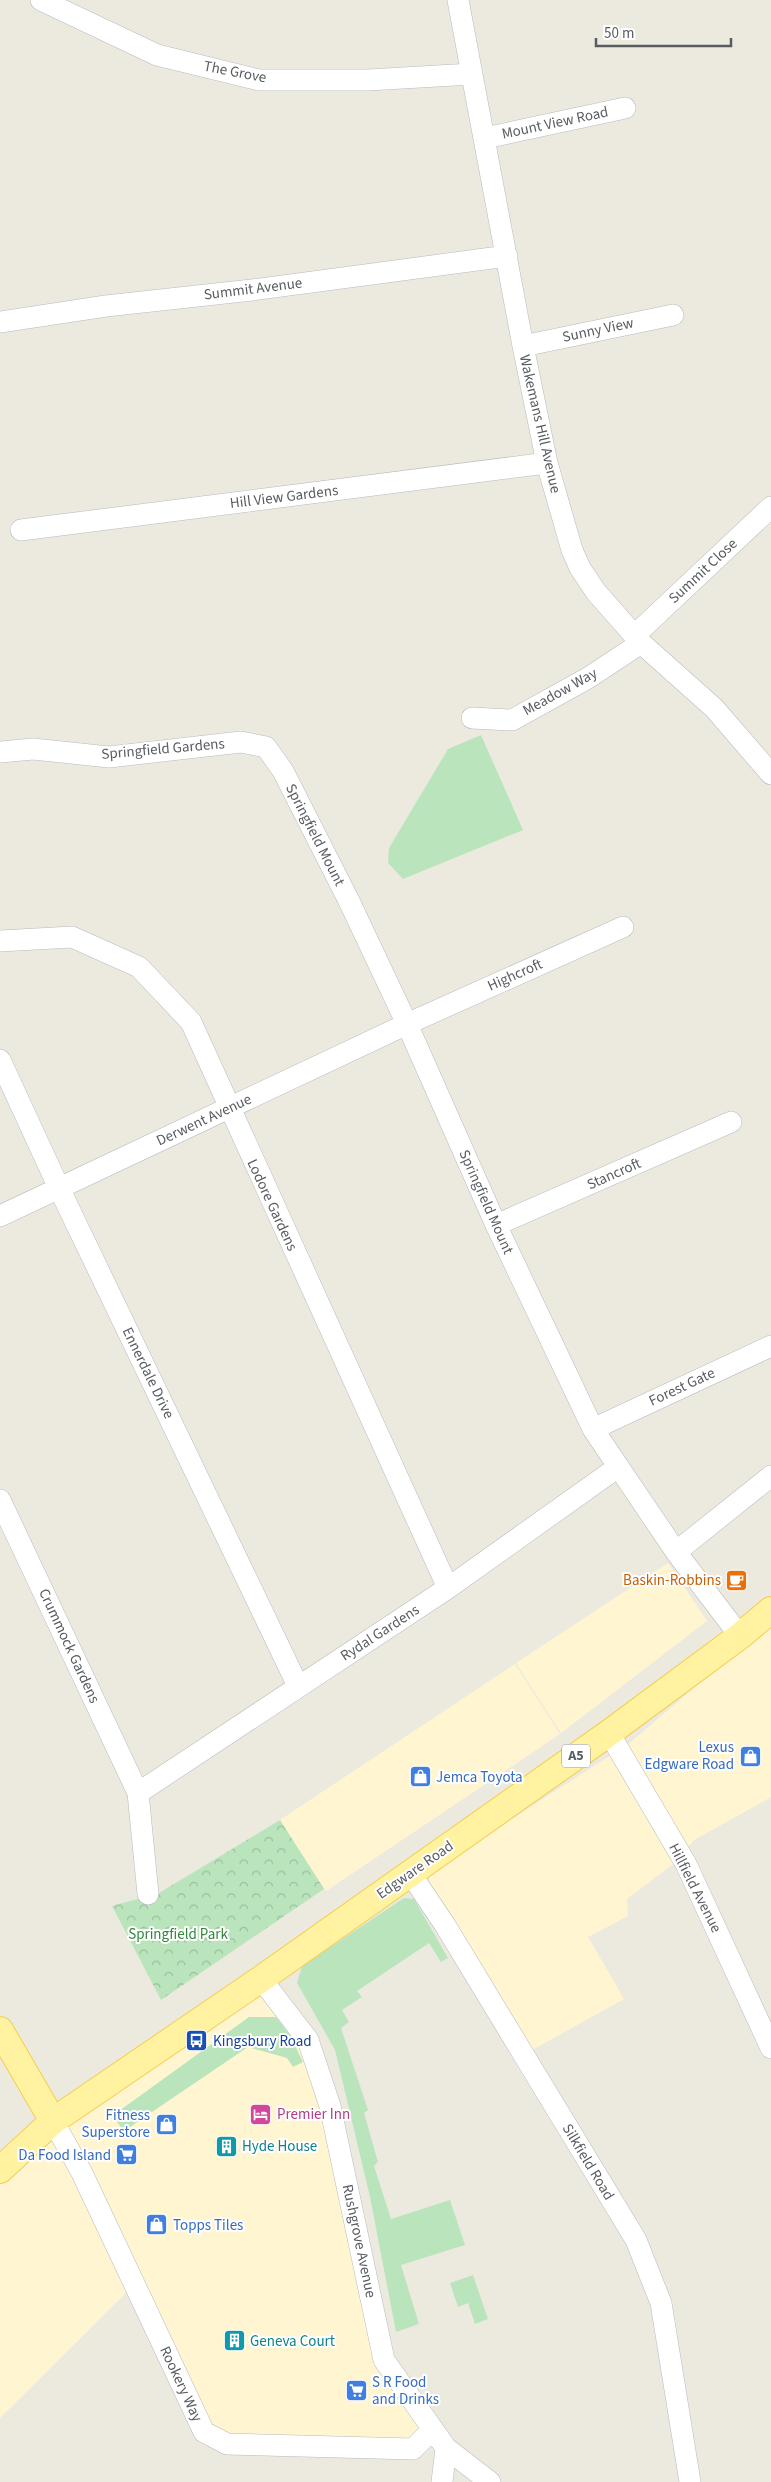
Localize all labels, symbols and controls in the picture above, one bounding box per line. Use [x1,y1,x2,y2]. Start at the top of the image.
scale bar [596,15,731,47]
text: 50 m [604,23,634,44]
street label: The Grove [202,56,268,88]
street label: Mount View Road [500,101,610,145]
street label: Summit Avenue [203,273,303,305]
street label: Sunny View [560,312,636,348]
street label: Wakemans Hill Avenue [514,353,566,495]
street label: Hill View Gardens [229,480,339,514]
street label: Summit Close [664,534,742,608]
street label: Meadow Way [519,663,601,721]
street label: Springfield Gardens [100,733,226,765]
street label: Springfield Mount [280,780,350,890]
street label: Highcroft [484,954,546,996]
street label: Derwent Avenue [153,1089,255,1151]
street label: Springfield Mount [454,1147,518,1257]
street label: Stancroft [584,1153,644,1195]
street label: Lodore Gardens [241,1156,303,1254]
street label: Ennerdale Drive [117,1324,179,1422]
street label: Forest Gate [645,1363,719,1411]
cafe icon: Baskin-Robbins [725,1568,749,1592]
place label: Baskin-Robbins [623,1570,721,1591]
street label: Crummock Gardens [33,1585,105,1707]
street label: Rydal Gardens [336,1600,424,1666]
place label: Lexus Edgware Road [645,1737,734,1775]
road number: A5 [562,1744,590,1768]
shop icon: Lexus Edgware Road [738,1744,762,1768]
shop icon: Jemca Toyota [408,1765,432,1789]
place label: Jemca Toyota [436,1767,523,1788]
street label: Edgware Road [372,1836,458,1904]
street label: Hillfield Avenue [663,1840,727,1936]
park label: Springfield Park [128,1924,228,1945]
bus stop icon: Kingsbury Road [185,2029,209,2053]
place label: Kingsbury Road [213,2031,312,2052]
hotel icon: Premier Inn [249,2102,273,2126]
place label: Premier Inn [277,2104,350,2125]
place label: Fitness Superstore [81,2105,150,2143]
shop icon: Fitness Superstore [154,2112,178,2136]
street label: Silkfield Road [557,2120,619,2204]
building icon: Hyde House [214,2134,238,2158]
place label: Hyde House [242,2136,317,2157]
supermarket icon: Da Food Island [115,2143,139,2167]
place label: Da Food Island [18,2145,111,2166]
street label: Rushgrove Avenue [337,2182,381,2300]
shop icon: Topps Tiles [145,2213,169,2237]
place label: Topps Tiles [173,2215,243,2236]
building icon: Geneva Court [222,2329,246,2353]
place label: Geneva Court [250,2331,335,2352]
street label: Rookery Way [154,2343,208,2425]
place label: S R Food and Drinks [372,2372,439,2410]
supermarket icon: S R Food and Drinks [344,2379,368,2403]

